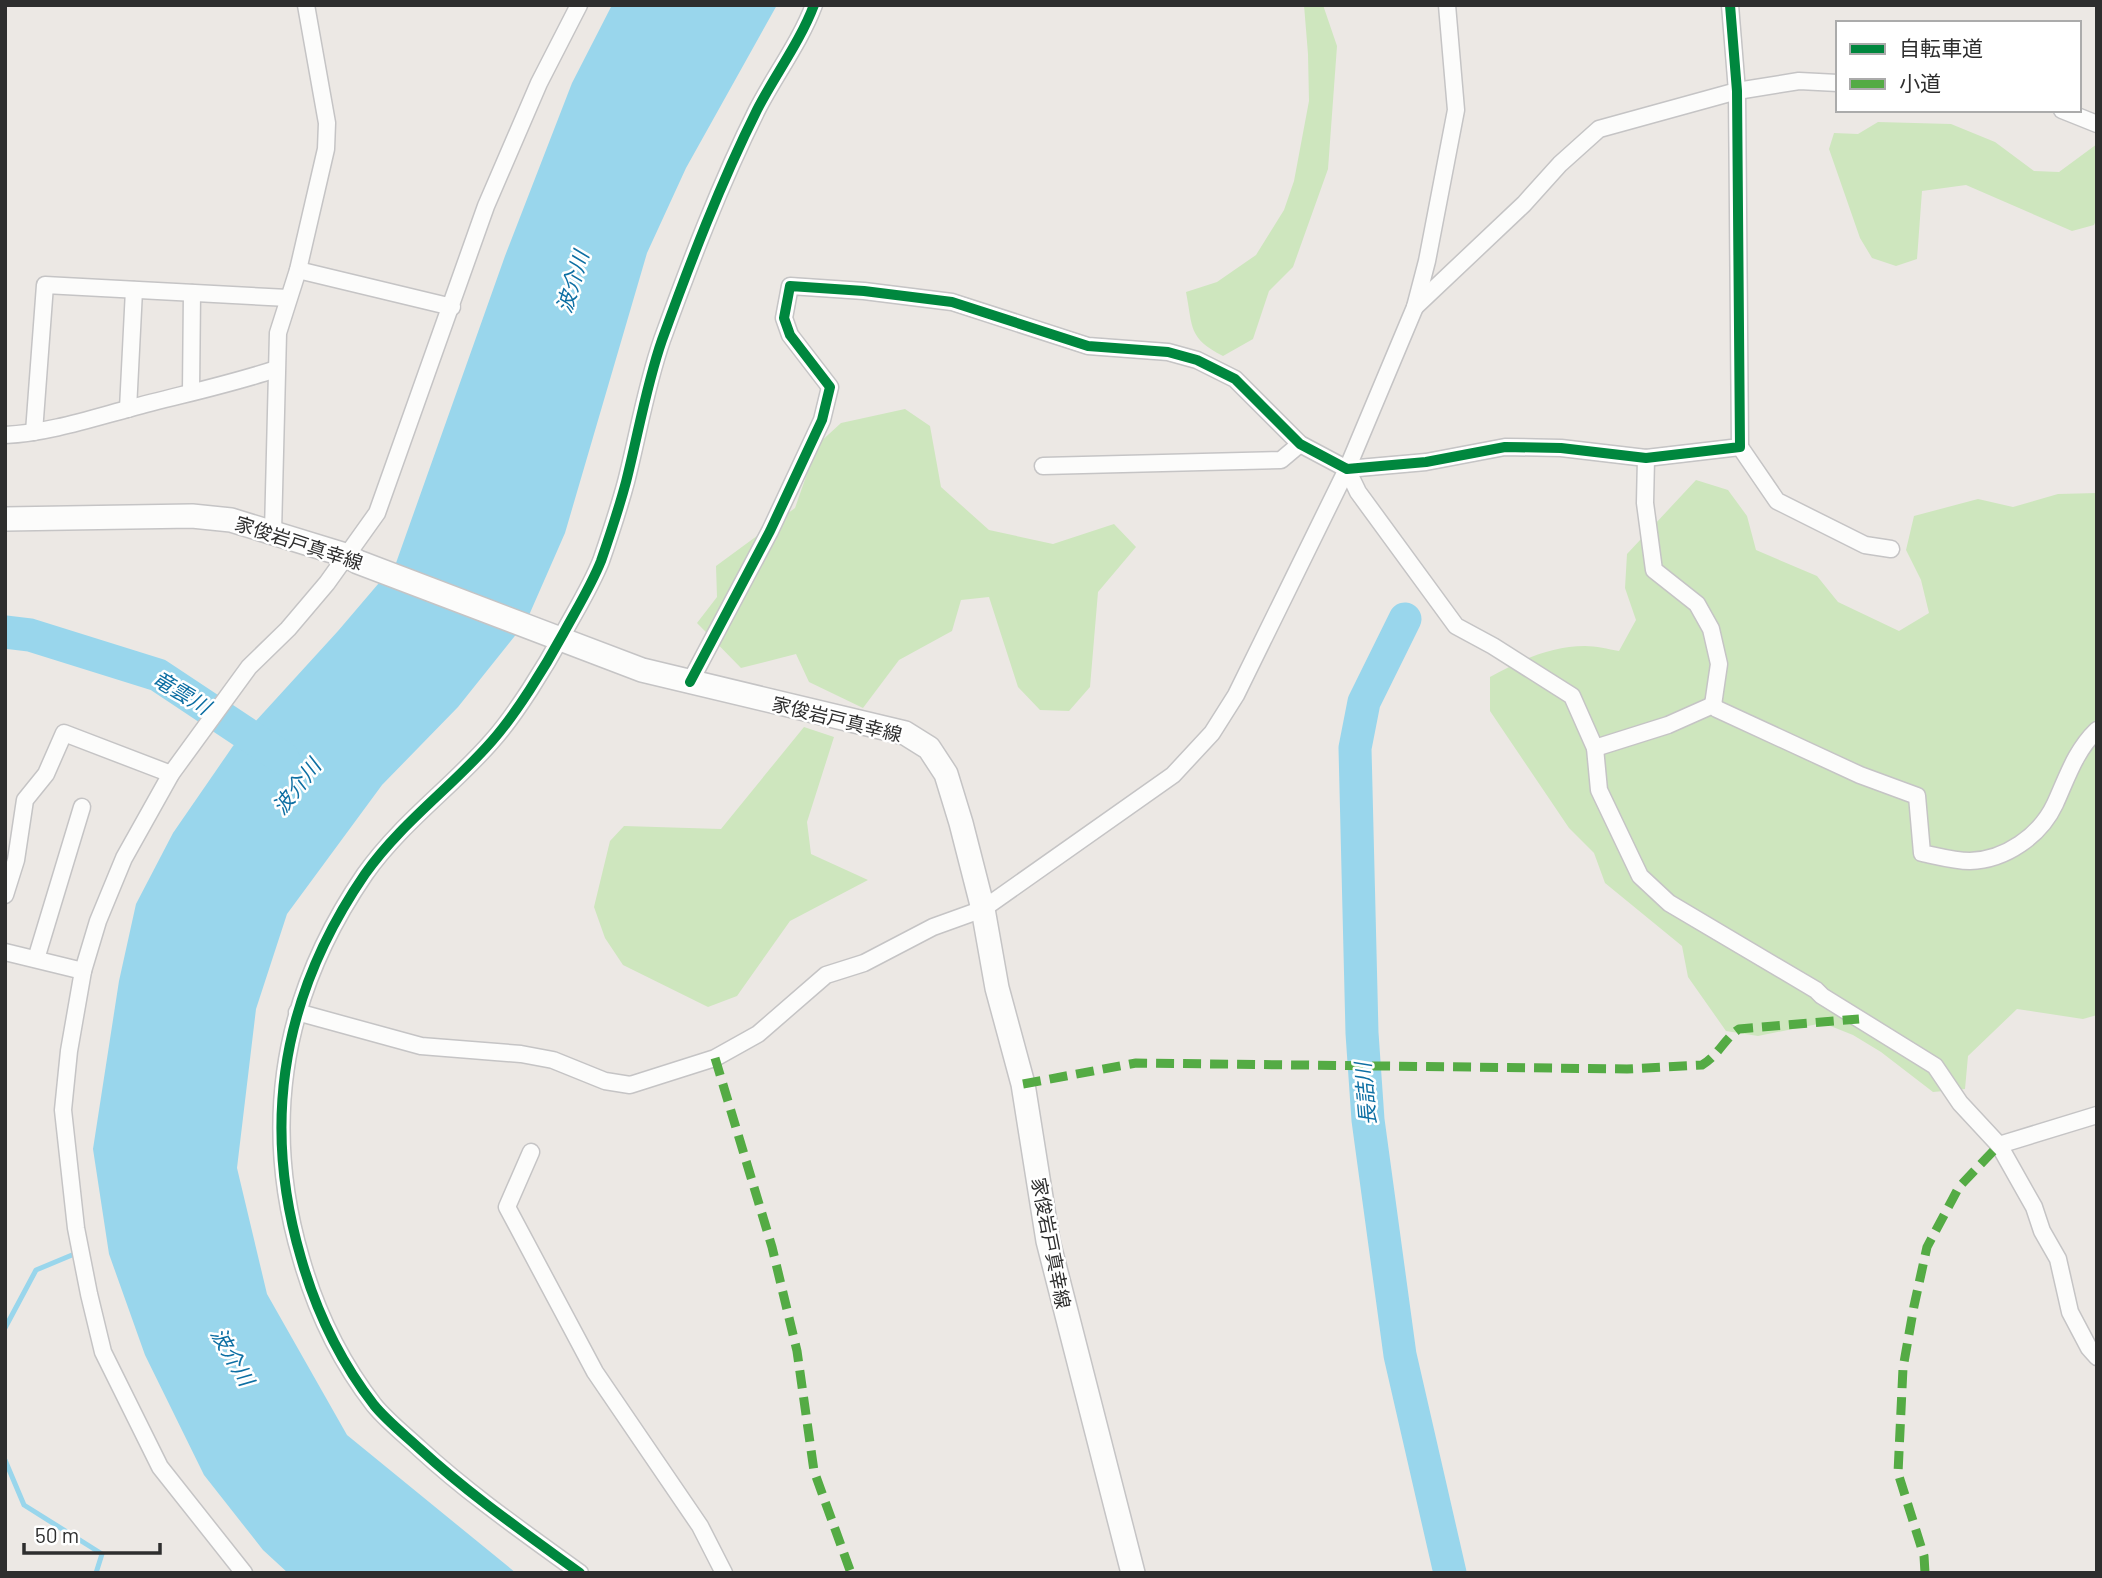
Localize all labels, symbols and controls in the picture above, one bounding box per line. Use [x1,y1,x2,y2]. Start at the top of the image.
legend [1836,21,2081,112]
text: 自転車道 [1899,35,1983,60]
text: 小道 [1899,70,1941,95]
water label: 波介川 [550,246,593,315]
street label: 家俊岩戸真幸線 [232,511,366,574]
water label: 竜雲川 [148,665,217,720]
street label: 家俊岩戸真幸線 [770,691,904,746]
water label: 波介川 [267,752,326,819]
water label: 長詰川 [1349,1060,1380,1127]
street label: 家俊岩戸真幸線 [1028,1175,1075,1310]
water label: 波介川 [207,1323,261,1392]
scale bar [24,1512,161,1556]
text: 50 m [35,1522,79,1547]

